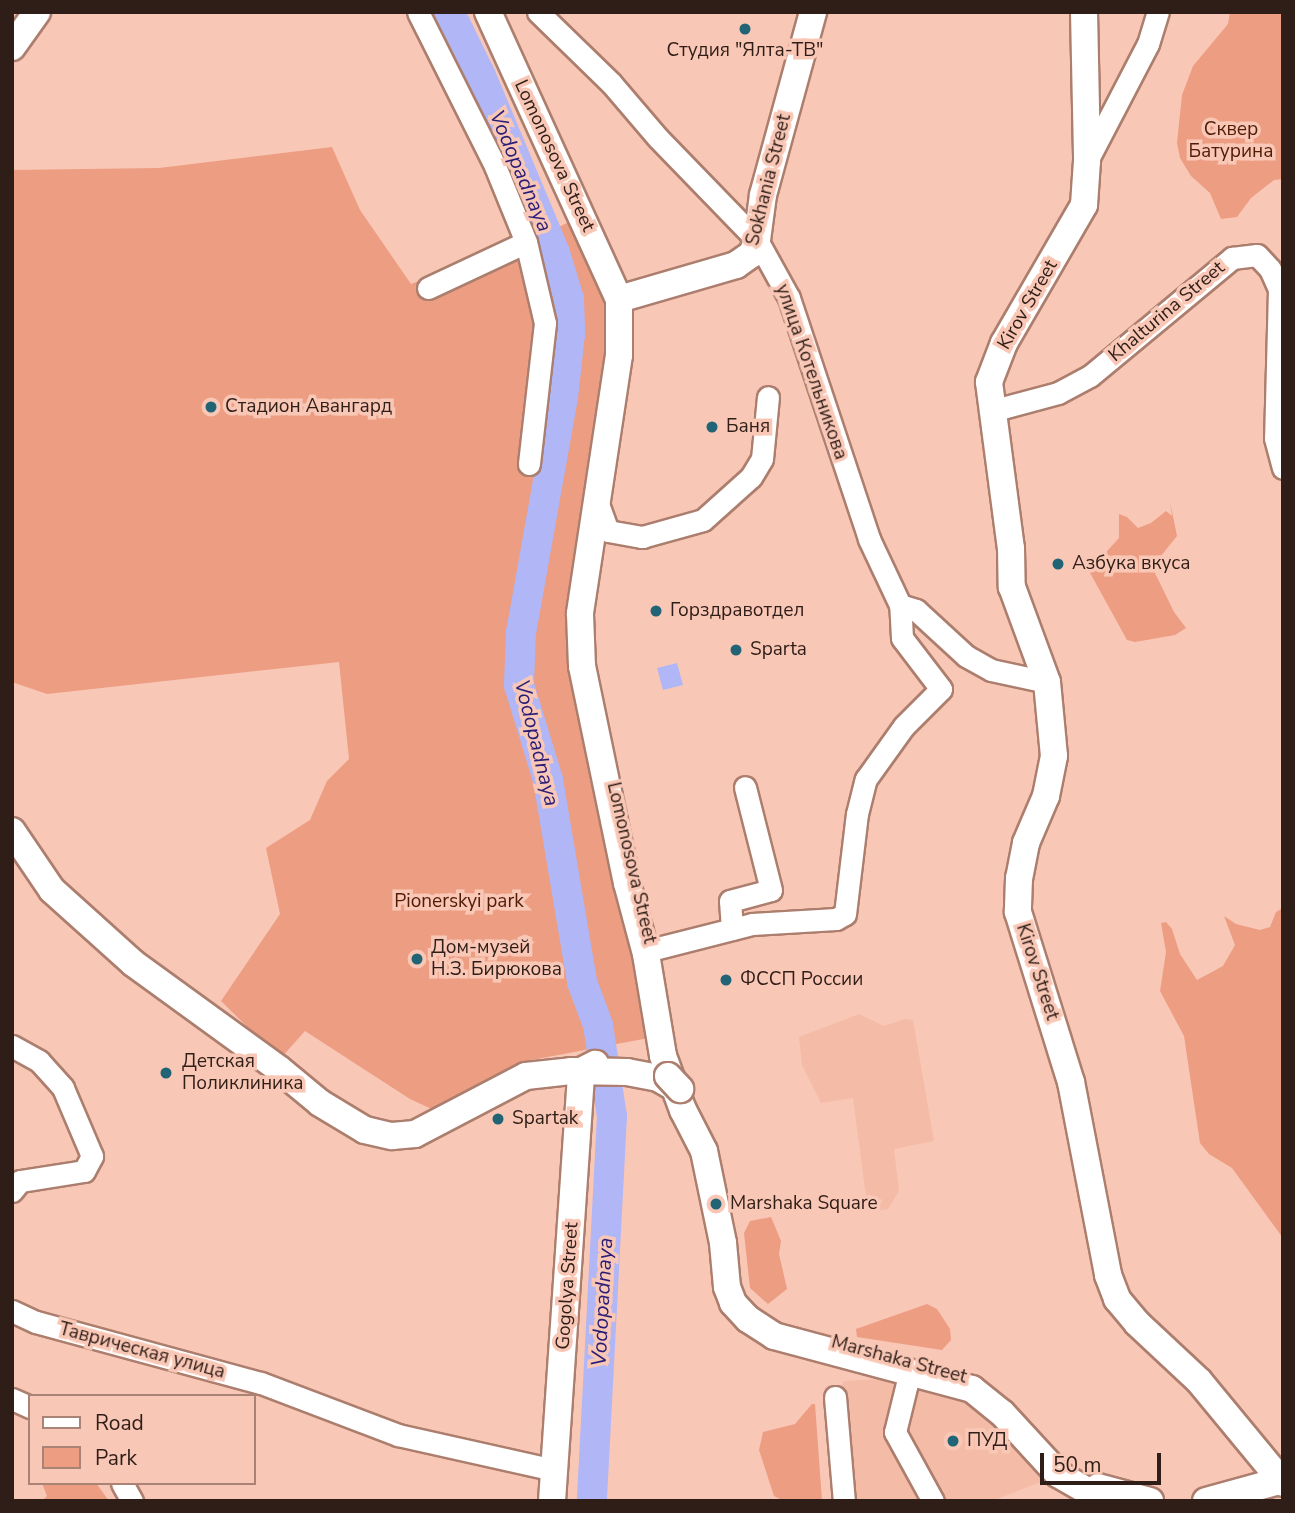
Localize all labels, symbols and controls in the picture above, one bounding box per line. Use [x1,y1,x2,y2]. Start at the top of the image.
marker: Студия "Ялта-ТВ" [737,21,753,37]
place label: Студия "Ялта-ТВ" [666,40,824,62]
street label: Lomonosova Street [509,76,599,236]
water label: Vodopadnaya [484,107,558,235]
street label: Sokhania Street [742,112,796,248]
park label: Сквер Батурина [1189,119,1273,163]
street label: Kirov Street [993,256,1063,354]
street label: Khalturina Street [1104,257,1230,367]
street label: улица Котельникова [770,281,852,463]
place label: Стадион Авангард [225,396,392,418]
marker: Стадион Авангард [203,399,219,415]
place label: Баня [726,416,770,438]
marker: Баня [704,419,720,435]
place label: Азбука вкуса [1072,553,1190,575]
marker: Азбука вкуса [1050,556,1066,572]
place label: Горздравотдел [670,600,804,622]
marker: Горздравотдел [648,603,664,619]
place label: Sparta [750,639,807,661]
marker: Sparta [728,642,744,658]
water label: Vodopadnaya [509,677,565,809]
street label: Lomonosova Street [601,780,661,946]
park label: Pionerskyi park [394,891,524,913]
street label: Kirov Street [1011,921,1063,1023]
place label: Дом-музей Н.З. Бирюкова [431,937,562,981]
marker: Дом-музей Н.З. Бирюкова [409,951,425,967]
place label: ФССП России [740,969,863,991]
marker: ФССП России [718,972,734,988]
place label: Детская Поликлиника [182,1051,303,1095]
marker: Детская Поликлиника [156,1063,176,1083]
place label: Spartak [512,1108,578,1130]
marker: Spartak [490,1111,506,1127]
place label: Marshaka Square [730,1193,878,1215]
marker: Marshaka Square [708,1196,724,1212]
street label: Gogolya Street [552,1221,584,1351]
water label: Vodopadnaya [586,1237,618,1367]
street label: Таврическая улица [56,1318,228,1384]
street label: Marshaka Street [829,1331,969,1389]
legend [28,1394,256,1485]
text: Road [95,1409,144,1437]
place label: ПУД [967,1430,1007,1452]
marker: ПУД [945,1433,961,1449]
scale bar [1043,1440,1164,1484]
text: Park [95,1444,137,1472]
text: 50 m [1053,1451,1102,1479]

